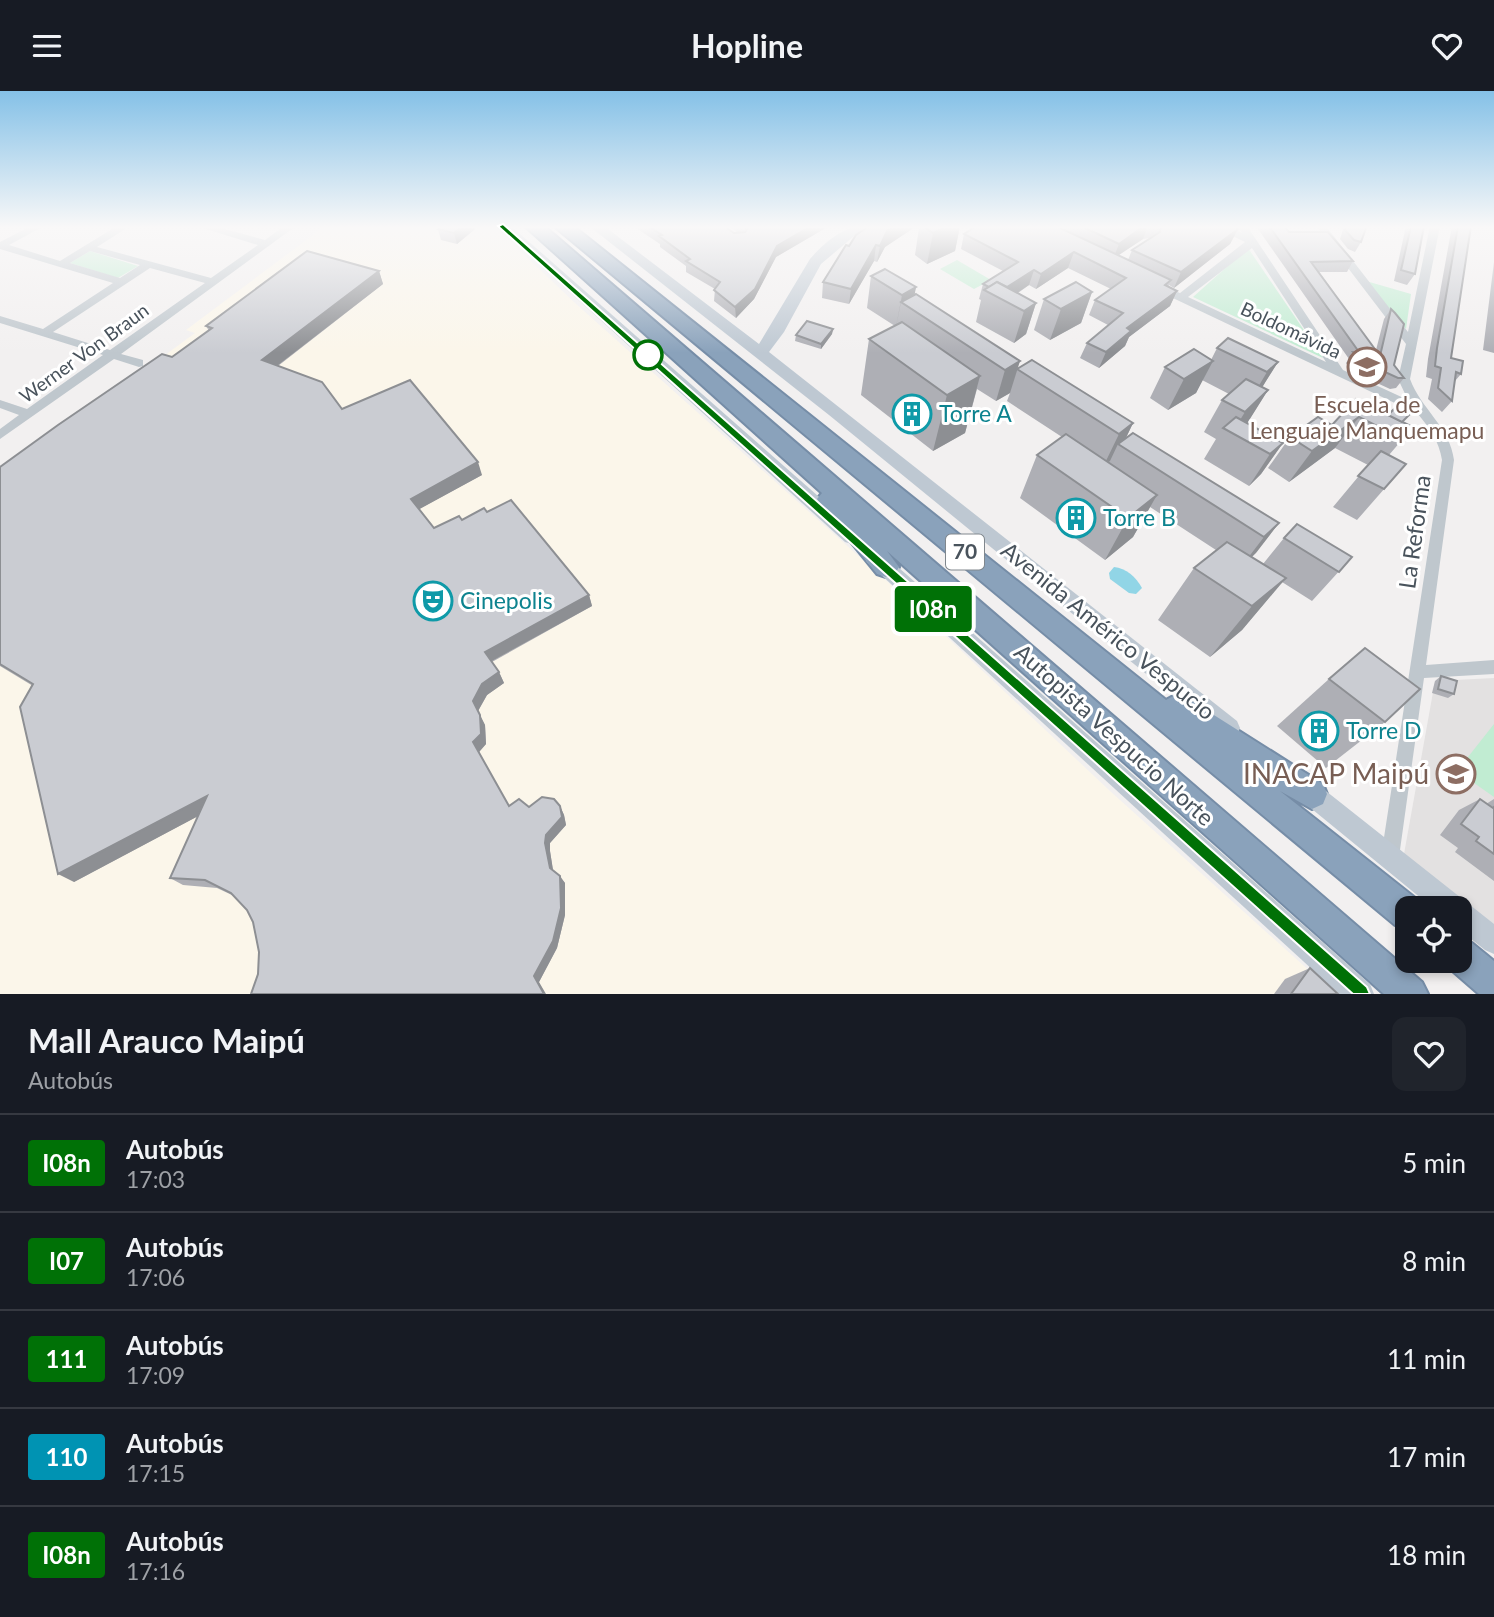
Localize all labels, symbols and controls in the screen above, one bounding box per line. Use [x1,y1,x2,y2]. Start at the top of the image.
text: Hopline [691,26,803,65]
icon: menu [28,27,66,65]
icon: heart [1428,27,1466,65]
street label: Boldomávida [1237,296,1345,363]
street label: Werner Von Braun [15,298,153,407]
unlabelled marker [633,340,663,370]
school or university icon: Escuela de Lenguaje Manquemapu [1346,346,1388,388]
place label: Escuela de Lenguaje Manquemapu [1250,390,1484,444]
building icon: Torre A [891,393,933,435]
place label: Torre A [939,399,1012,427]
street label: La Reforma [1392,473,1436,590]
building icon: Torre B [1055,497,1097,539]
place label: Torre B [1103,503,1176,531]
road number: 70 [946,535,984,569]
street label: Avenida Américo Vespucio [996,535,1221,725]
theatre icon: Cinepolis [412,580,454,622]
place label: Cinepolis [460,586,553,614]
line badge: I08n [884,586,982,632]
text: I08n [909,594,957,623]
street label: Autopista Vespucio Norte [1009,637,1220,831]
building icon: Torre D [1298,710,1340,752]
place label: Torre D [1346,716,1422,744]
school or university icon: INACAP Maipú [1435,753,1477,795]
place label: INACAP Maipú [1243,756,1429,790]
map controls [1395,896,1472,973]
button: locate [1395,896,1472,973]
button: heart [1392,1017,1466,1091]
text: Mall Arauco Maipú [28,1020,305,1060]
text: Autobús [28,1066,113,1094]
text: Autobús [126,1133,224,1165]
text: 5 min [1402,1147,1466,1179]
text: I08n [42,1148,91,1177]
text: 17:03 [126,1165,185,1193]
text: Autobús [126,1231,224,1263]
text: 8 min [1402,1245,1466,1277]
text: I07 [49,1246,84,1275]
text: 17:06 [126,1263,185,1291]
text: Autobús [126,1329,224,1361]
text: 11 min [1387,1343,1466,1375]
text: 111 [46,1344,87,1373]
text: 17:09 [126,1361,185,1389]
text: Autobús [126,1427,224,1459]
text: 17 min [1387,1441,1466,1473]
text: 110 [46,1442,87,1471]
text: 17:15 [126,1459,185,1487]
text: Autobús [126,1525,224,1557]
text: 18 min [1387,1539,1466,1571]
text: I08n [42,1540,91,1569]
text: 17:16 [126,1557,185,1585]

